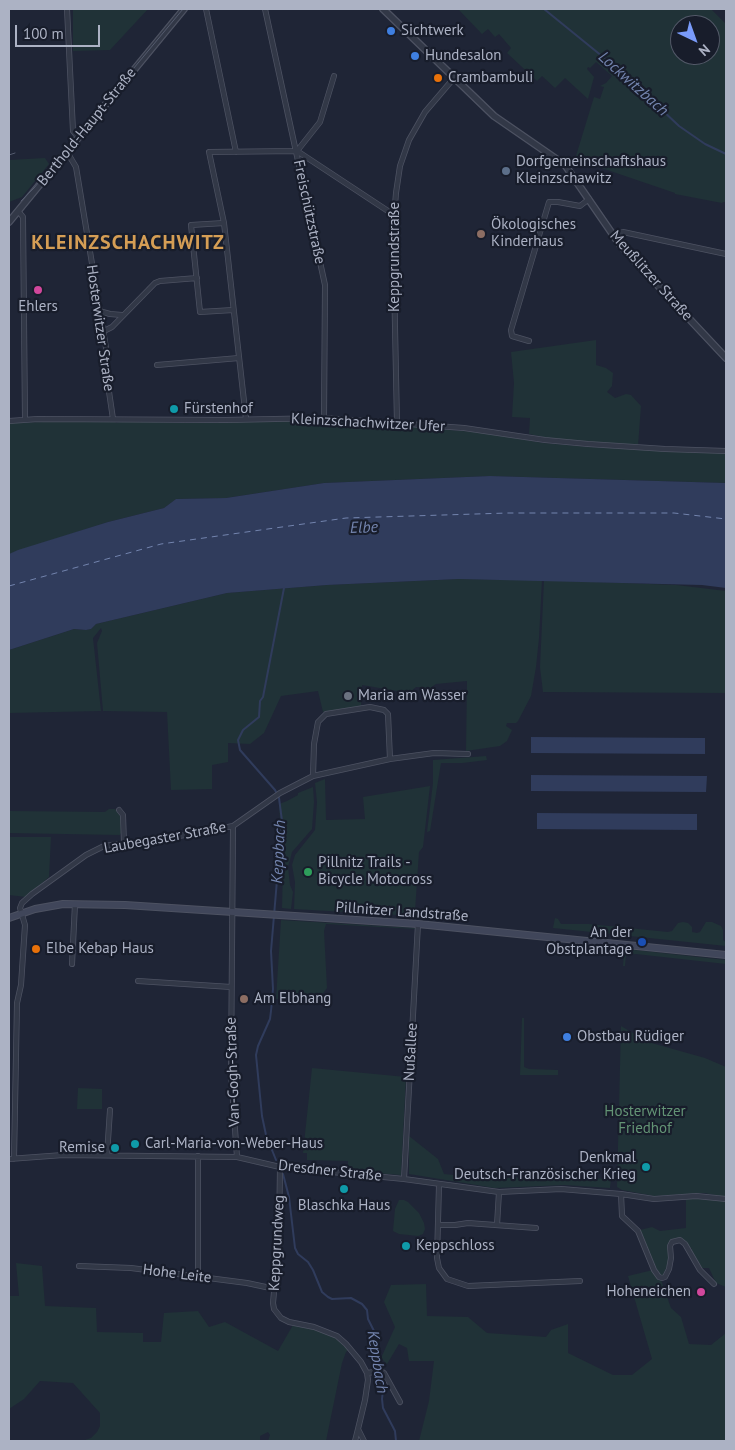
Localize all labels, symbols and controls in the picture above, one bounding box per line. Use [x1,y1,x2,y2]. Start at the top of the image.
scale bar [18,15,102,47]
north arrow [670,15,720,65]
place label: Sichtwerk [401,22,464,40]
text: 100 m [23,24,64,43]
marker: Sichtwerk [385,25,397,37]
text: N [695,41,714,60]
place label: Hundesalon [425,47,501,65]
water label: Lockwitzbach [594,48,672,120]
marker: Hundesalon [409,50,421,62]
street label: Berthold-Haupt-Straße [34,64,140,190]
place label: Crambambuli [448,69,533,87]
marker: Crambambuli [432,72,444,84]
place label: Dorfgemeinschaftshaus Kleinzschawitz [516,153,666,188]
street label: Freischützstraße [289,158,329,266]
marker: Dorfgemeinschaftshaus Kleinzschawitz [500,165,512,177]
street label: Keppgrundstraße [386,202,404,312]
place label: Ökologisches Kinderhaus [491,216,576,251]
street label: Meußlitzer Straße [606,227,696,325]
marker: Ökologisches Kinderhaus [475,228,487,240]
district label: KLEINZSCHACHWITZ [29,231,227,255]
street label: Hosterwitzer Straße [82,264,118,392]
marker: Ehlers [32,284,44,296]
place label: Ehlers [18,298,58,316]
place label: Fürstenhof [184,400,253,418]
marker: Fürstenhof [168,403,180,415]
street label: Kleinzschachwitzer Ufer [291,410,445,436]
water label: Elbe [350,518,378,538]
place label: Maria am Wasser [358,687,466,705]
marker: Maria am Wasser [342,690,354,702]
street label: Laubegaster Straße [102,818,228,858]
water label: Keppbach [268,820,290,884]
place label: Pillnitz Trails - Bicycle Motocross [318,854,432,889]
marker: Pillnitz Trails - Bicycle Motocross [302,866,314,878]
street label: Pillnitzer Landstraße [335,898,469,926]
place label: An der Obstplantage [546,924,632,959]
marker: An der Obstplantage [636,936,648,948]
place label: Elbe Kebap Haus [46,940,154,958]
marker: Elbe Kebap Haus [30,943,42,955]
place label: Am Elbhang [254,990,331,1008]
marker: Am Elbhang [238,993,250,1005]
street label: Van-Gogh-Straße [222,1017,244,1127]
street label: Nußallee [400,1022,422,1082]
place label: Obstbau Rüdiger [577,1028,684,1046]
marker: Obstbau Rüdiger [561,1031,573,1043]
park label: Hosterwitzer Friedhof [604,1103,686,1138]
place label: Carl-Maria-von-Weber-Haus [145,1135,323,1153]
marker: Carl-Maria-von-Weber-Haus [129,1138,141,1150]
place label: Remise [59,1139,105,1157]
marker: Remise [109,1142,121,1154]
place label: Denkmal Deutsch-Französischer Krieg [454,1149,636,1184]
street label: Dresdner Straße [277,1157,383,1185]
marker: Denkmal Deutsch-Französischer Krieg [640,1161,652,1173]
marker: Blaschka Haus [338,1183,350,1195]
street label: Keppgrundweg [265,1195,289,1291]
place label: Blaschka Haus [298,1197,390,1215]
place label: Keppschloss [416,1237,495,1255]
marker: Keppschloss [400,1240,412,1252]
street label: Hohe Leite [142,1261,212,1287]
place label: Hoheneichen [606,1283,691,1301]
marker: Hoheneichen [695,1286,707,1298]
water label: Keppbach [363,1329,391,1395]

